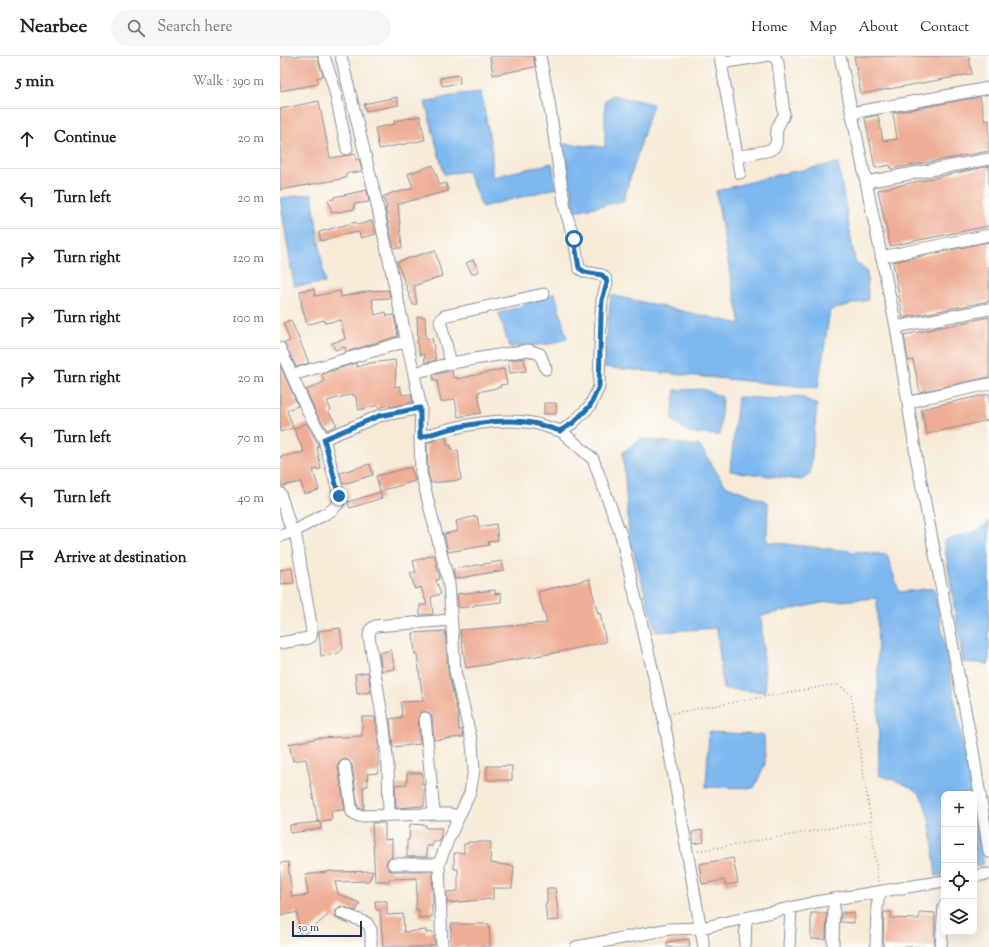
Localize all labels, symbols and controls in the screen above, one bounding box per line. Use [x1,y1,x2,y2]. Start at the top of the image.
search box [111,10,391,46]
text: Nearbee [20,14,87,41]
icon: search [125,17,147,39]
text: Search here [157,17,233,38]
text: Home [751,18,788,38]
text: Map [810,18,837,38]
text: About [859,18,898,38]
text: Contact [920,18,969,38]
text: 5 min [16,70,54,94]
text: Walk · 390 m [193,73,264,91]
icon: ahead [16,128,38,150]
text: Continue [54,128,116,149]
text: 20 m [238,130,264,148]
icon: left [16,188,38,210]
text: Turn left [54,188,111,209]
text: 20 m [238,190,264,208]
route start [565,230,583,248]
icon: right [16,248,38,270]
text: Turn right [54,248,120,269]
text: 120 m [233,250,264,268]
icon: right [16,308,38,330]
text: Turn right [54,308,120,329]
text: 100 m [232,310,264,328]
icon: right [16,368,38,390]
text: Turn right [54,368,120,389]
text: 20 m [238,370,264,388]
icon: left [16,428,38,450]
text: Turn left [54,428,111,449]
text: 70 m [237,430,264,448]
route end [330,487,348,505]
icon: left [16,488,38,510]
text: Turn left [54,488,111,509]
text: 40 m [237,490,264,508]
icon: arrive [16,548,38,570]
text: Arrive at destination [54,548,187,569]
map controls [941,791,977,935]
button: + [941,791,977,827]
button: − [941,827,977,863]
button: locate [941,863,977,899]
button: layers [941,899,977,935]
scale bar [292,919,362,938]
text: 50 m [298,920,319,936]

